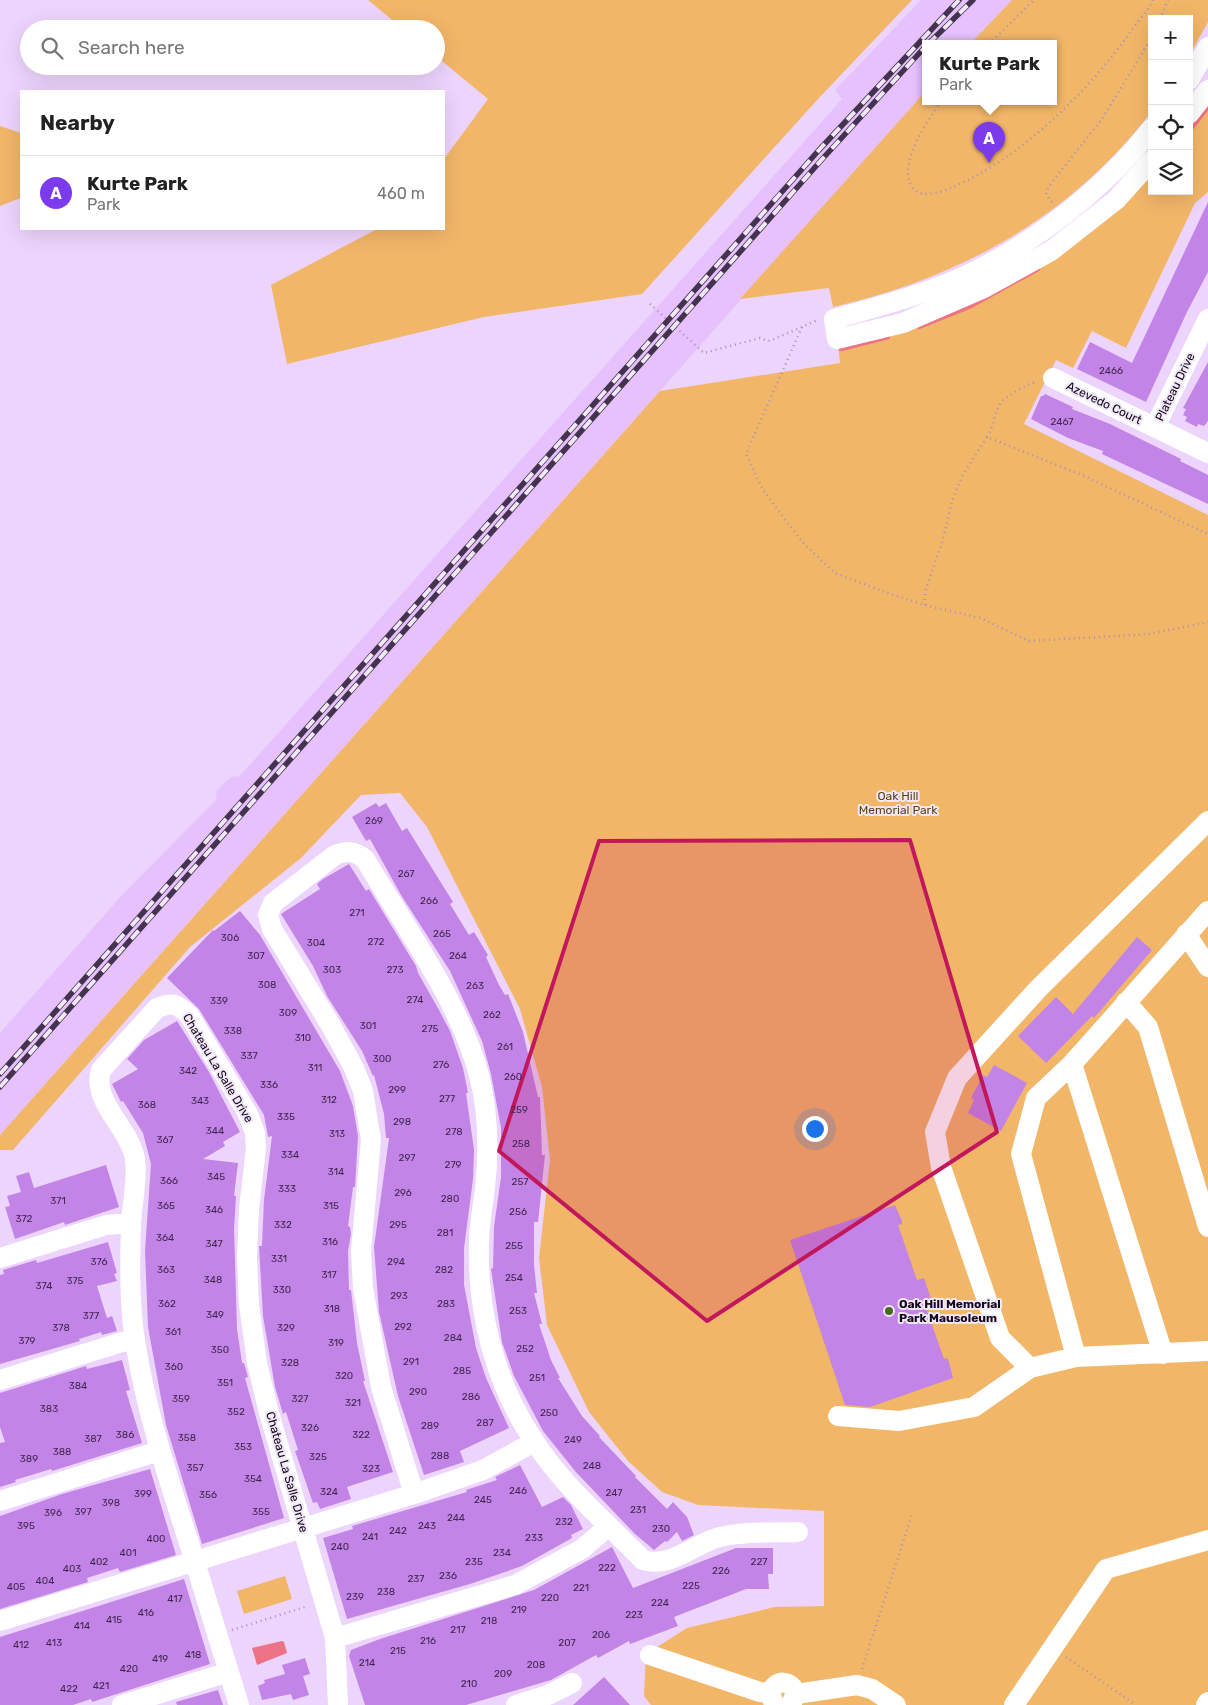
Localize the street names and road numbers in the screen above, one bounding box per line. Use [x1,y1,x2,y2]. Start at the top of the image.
street label: Plateau Drive [1152,350,1198,423]
street label: Azevedo Court [1064,379,1144,427]
street label: Chateau La Salle Drive [180,1011,256,1125]
street label: Chateau La Salle Drive [263,1410,311,1534]

